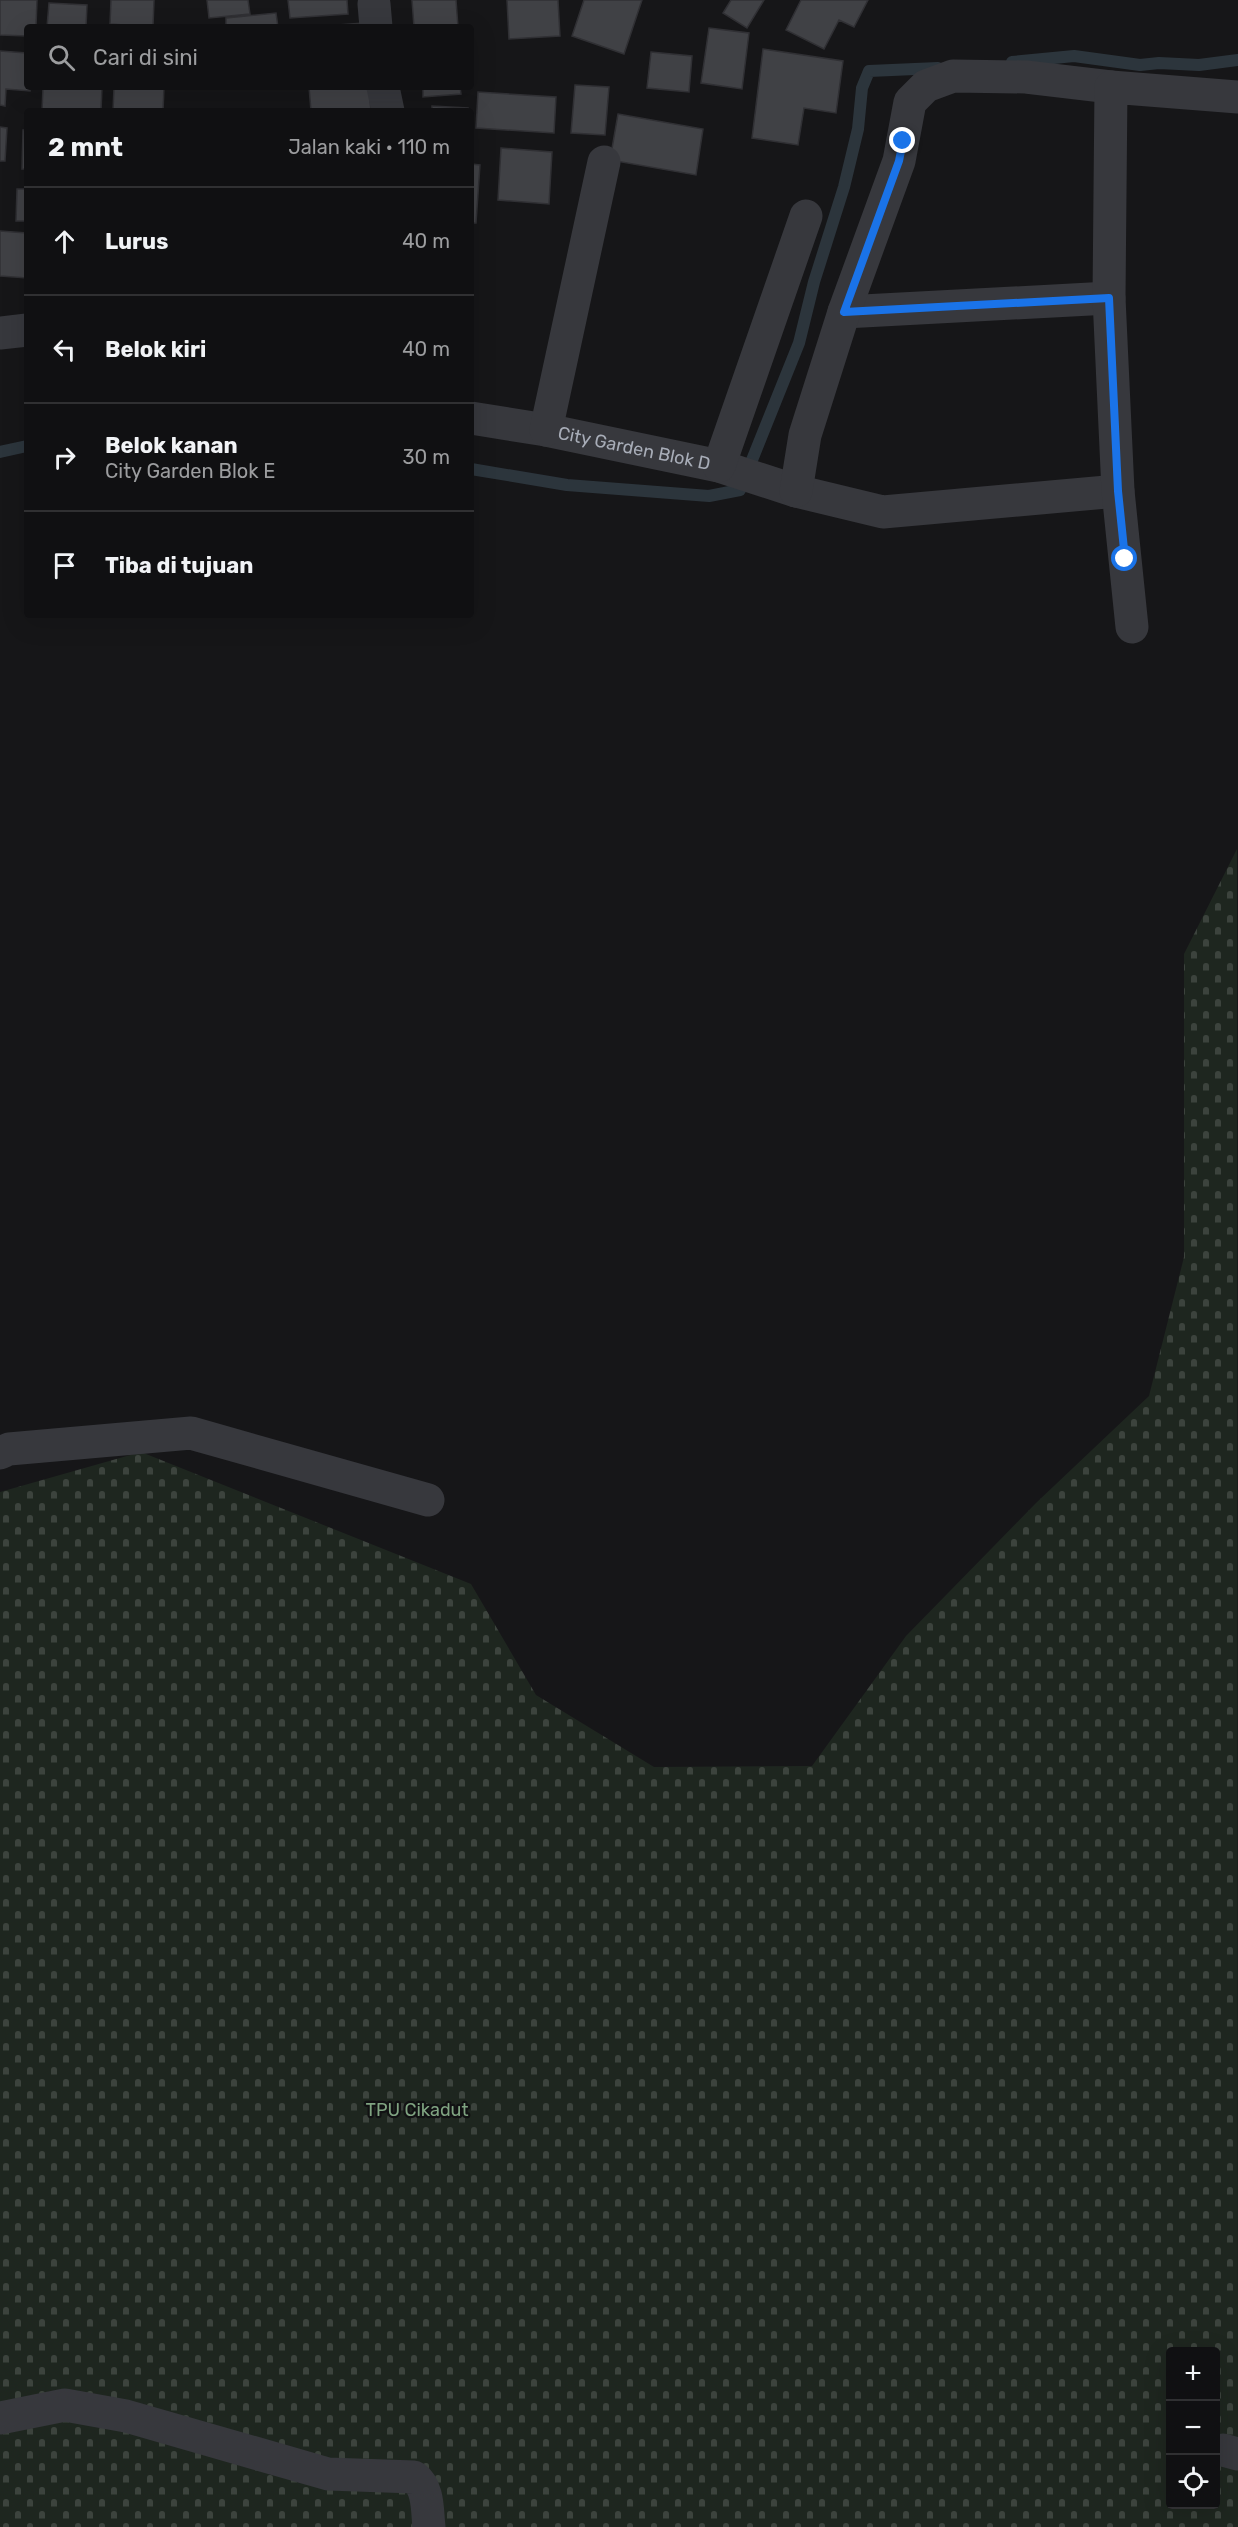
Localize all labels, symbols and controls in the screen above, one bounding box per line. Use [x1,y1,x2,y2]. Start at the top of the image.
search box [24,24,474,90]
icon: search [45,41,78,74]
text: Cari di sini [93,44,198,71]
route end [889,127,915,153]
text: 2 mnt [48,132,123,163]
text: Jalan kaki · 110 m [288,135,450,159]
icon: ahead [48,225,81,258]
text: Lurus [105,228,168,255]
text: 40 m [402,229,450,253]
icon: left [48,333,81,366]
text: Belok kiri [105,336,206,363]
text: 40 m [402,337,450,361]
street label: City Garden Blok D [556,422,712,475]
text: Belok kanan [105,432,238,459]
icon: right [48,441,81,474]
text: 30 m [403,445,450,469]
text: City Garden Blok E [105,459,275,483]
route start [1111,545,1137,571]
icon: arrive [48,549,81,582]
text: Tiba di tujuan [105,552,253,579]
park label: TPU Cikadut [366,2099,468,2121]
map controls [1166,2347,1220,2509]
button: + [1166,2347,1220,2401]
button: − [1166,2401,1220,2455]
button: locate [1166,2455,1220,2509]

